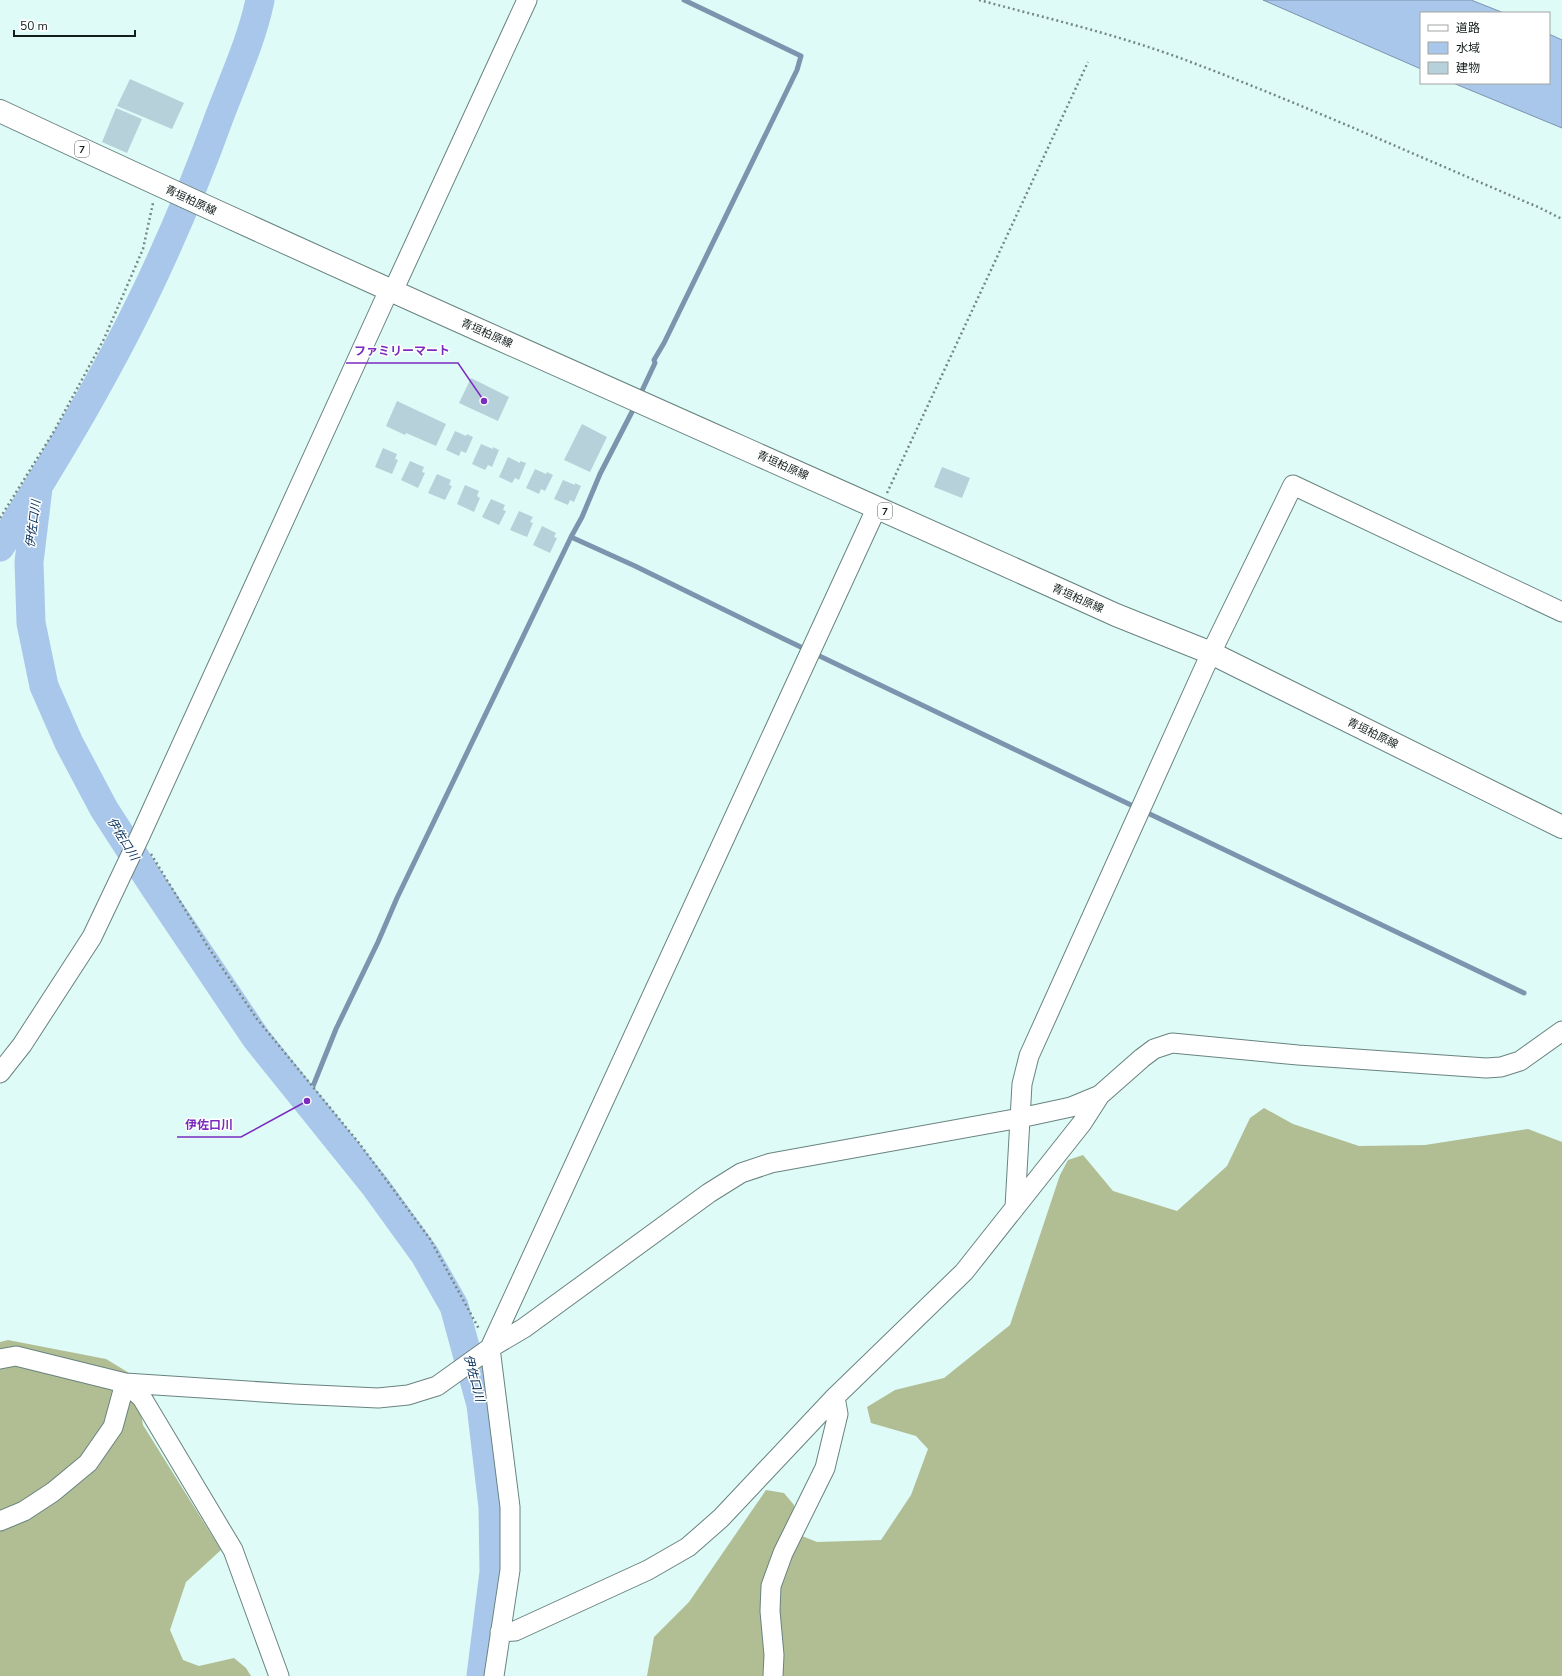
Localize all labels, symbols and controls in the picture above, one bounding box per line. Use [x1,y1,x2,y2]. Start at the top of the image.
scale bar [14,12,135,38]
legend [1420,12,1550,84]
text: 50 m [20,18,48,34]
text: 道路 [1456,20,1480,36]
text: 水域 [1456,40,1480,56]
text: 建物 [1456,60,1480,76]
road number: 7 [75,141,89,157]
street label: 青垣柏原線 [163,182,219,219]
street label: 青垣柏原線 [459,315,515,351]
callout: ファミリーマート [346,339,458,363]
text: ファミリーマート [354,343,450,359]
street label: 青垣柏原線 [755,447,811,483]
water label: 伊佐口川 [22,497,44,549]
road number: 7 [878,503,892,519]
street label: 青垣柏原線 [1050,580,1106,616]
street label: 青垣柏原線 [1345,715,1401,752]
water label: 伊佐口川 [103,814,144,865]
callout: 伊佐口川 [177,1113,241,1137]
text: 伊佐口川 [185,1117,233,1133]
water label: 伊佐口川 [460,1353,488,1405]

